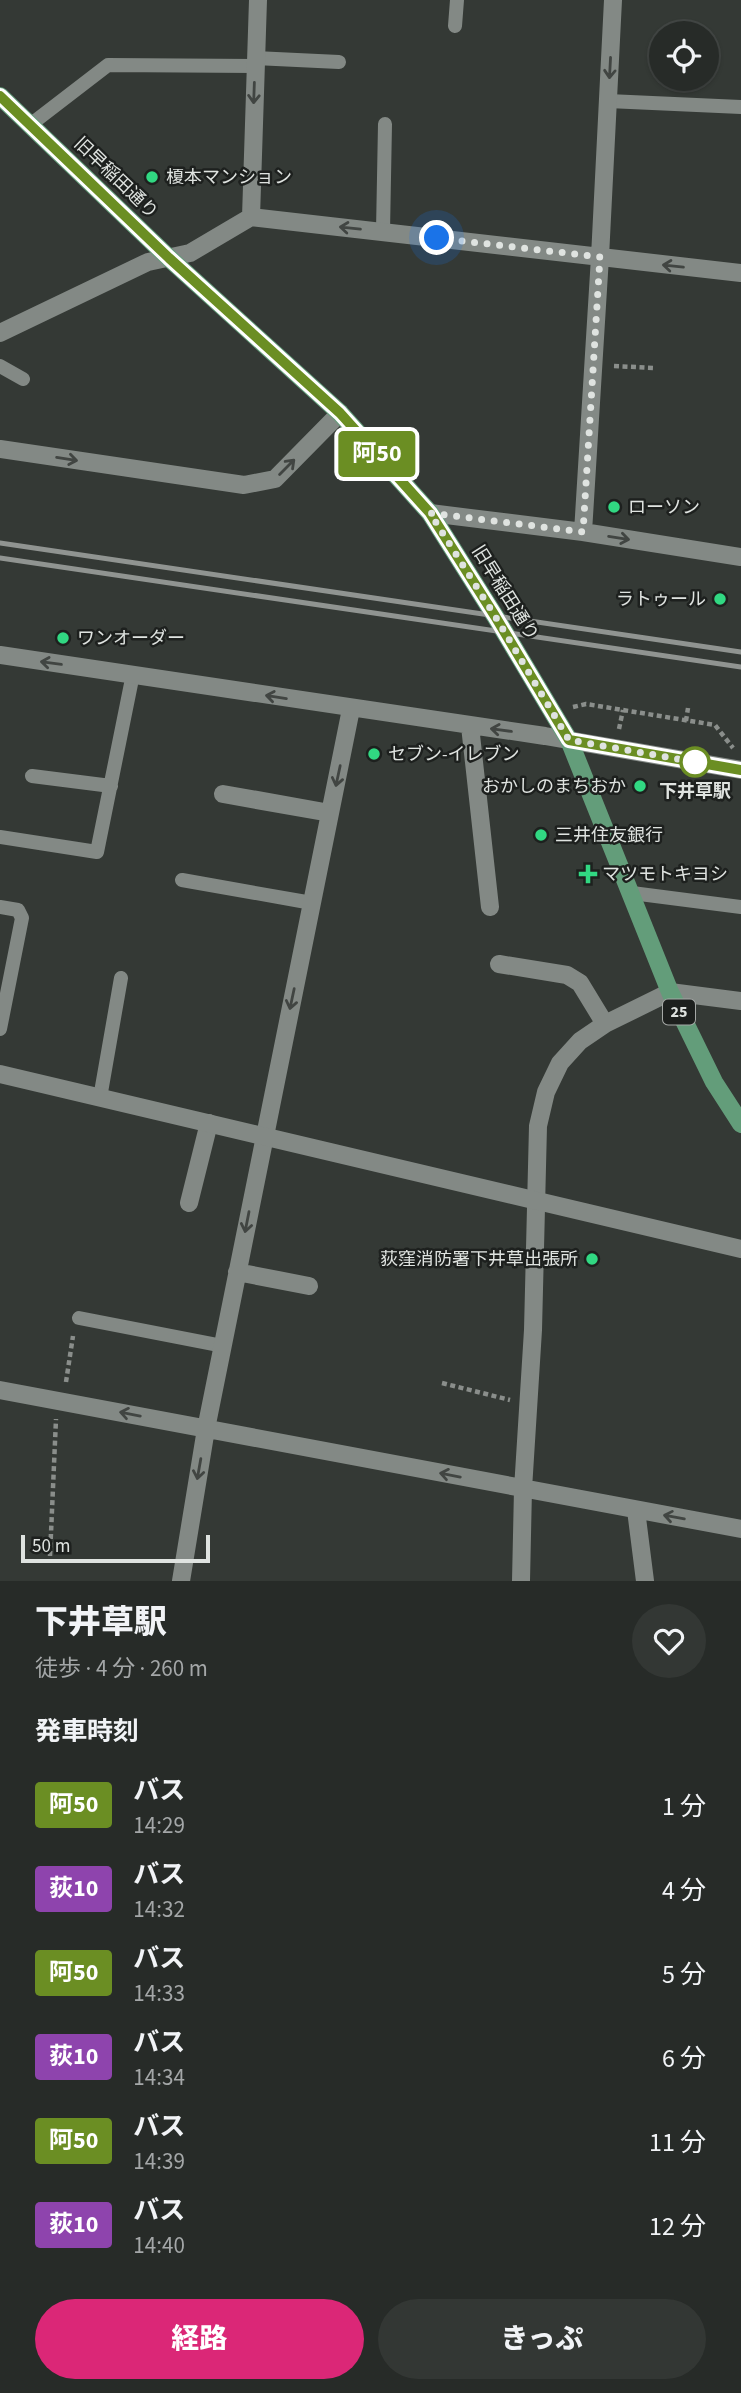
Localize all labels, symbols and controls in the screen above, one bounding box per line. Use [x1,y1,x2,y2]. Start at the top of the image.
map controls [649,21,719,91]
button: locate [649,21,719,91]
one-way arrow [603,56,616,79]
one-way arrow [248,81,261,104]
street label: 旧早稲田通り [68,131,164,225]
place label: 榎本マンション [166,165,292,190]
marker: 榎本マンション [144,169,160,185]
your location [419,220,454,255]
one-way arrow [339,221,362,234]
one-way arrow [662,259,685,272]
line badge: 阿50 [337,431,417,477]
text: 阿50 [352,436,402,471]
one-way arrow [56,453,78,466]
one-way arrow [279,458,296,475]
place label: ローソン [628,495,700,520]
marker: ローソン [606,499,622,515]
one-way arrow [607,532,630,545]
street label: 旧早稲田通り [466,541,544,645]
place label: ラトゥール [616,587,706,612]
marker: ラトゥール [712,591,728,607]
place label: ワンオーダー [77,626,185,651]
marker: ワンオーダー [55,630,71,646]
one-way arrow [41,656,63,669]
one-way arrow [265,690,288,703]
one-way arrow [491,723,513,736]
place label: セブン-イレブン [388,742,520,767]
marker: セブン-イレブン [366,746,382,762]
marker: 下井草駅 [680,747,710,777]
one-way arrow [330,764,344,787]
place label: おかしのまちおか [482,774,626,799]
marker: おかしのまちおか [632,778,648,794]
place label: 下井草駅 [659,779,731,804]
place label: 三井住友銀行 [555,823,663,848]
marker: 三井住友銀行 [533,827,549,843]
place label: マツモトキヨシ [602,862,728,887]
marker: マツモトキヨシ [580,866,596,882]
one-way arrow [285,987,298,1010]
road number: 25 [663,1000,695,1024]
one-way arrow [240,1210,254,1233]
place label: 荻窪消防署下井草出張所 [380,1247,578,1272]
marker: 荻窪消防署下井草出張所 [584,1251,600,1267]
one-way arrow [119,1407,142,1421]
one-way arrow [192,1457,205,1480]
one-way arrow [439,1468,462,1481]
one-way arrow [663,1510,686,1523]
scale bar [21,1532,210,1564]
text: 50 m [32,1533,70,1560]
text: 下井草駅 [35,1599,167,1646]
button: heart [632,1604,706,1678]
text: 徒歩 · 4 分 · 260 m [35,1652,208,1685]
text: 発車時刻 [35,1713,139,1750]
text: バス [133,1772,185,1809]
text: 阿50 [49,1787,98,1822]
text: 1 分 [662,1788,706,1825]
text: 14:29 [133,1809,185,1842]
text: バス [133,1856,185,1893]
text: 荻10 [49,1871,98,1906]
text: 4 分 [662,1872,706,1909]
text: 14:32 [133,1893,185,1926]
text: バス [133,1940,185,1977]
text: 阿50 [49,1955,98,1990]
text: 5 分 [662,1956,706,1993]
text: 14:33 [133,1977,185,2010]
text: バス [133,2024,185,2061]
text: 荻10 [49,2039,98,2074]
text: 6 分 [662,2040,706,2077]
text: 14:34 [133,2061,185,2094]
text: バス [133,2108,185,2145]
text: 阿50 [49,2123,98,2158]
text: 11 分 [649,2124,706,2161]
text: 14:39 [133,2145,185,2178]
text: バス [133,2192,185,2229]
text: 荻10 [49,2207,98,2242]
text: 12 分 [649,2208,706,2245]
text: 14:40 [133,2229,185,2262]
button: 経路 [35,2299,364,2379]
button: きっぷ [378,2299,706,2379]

